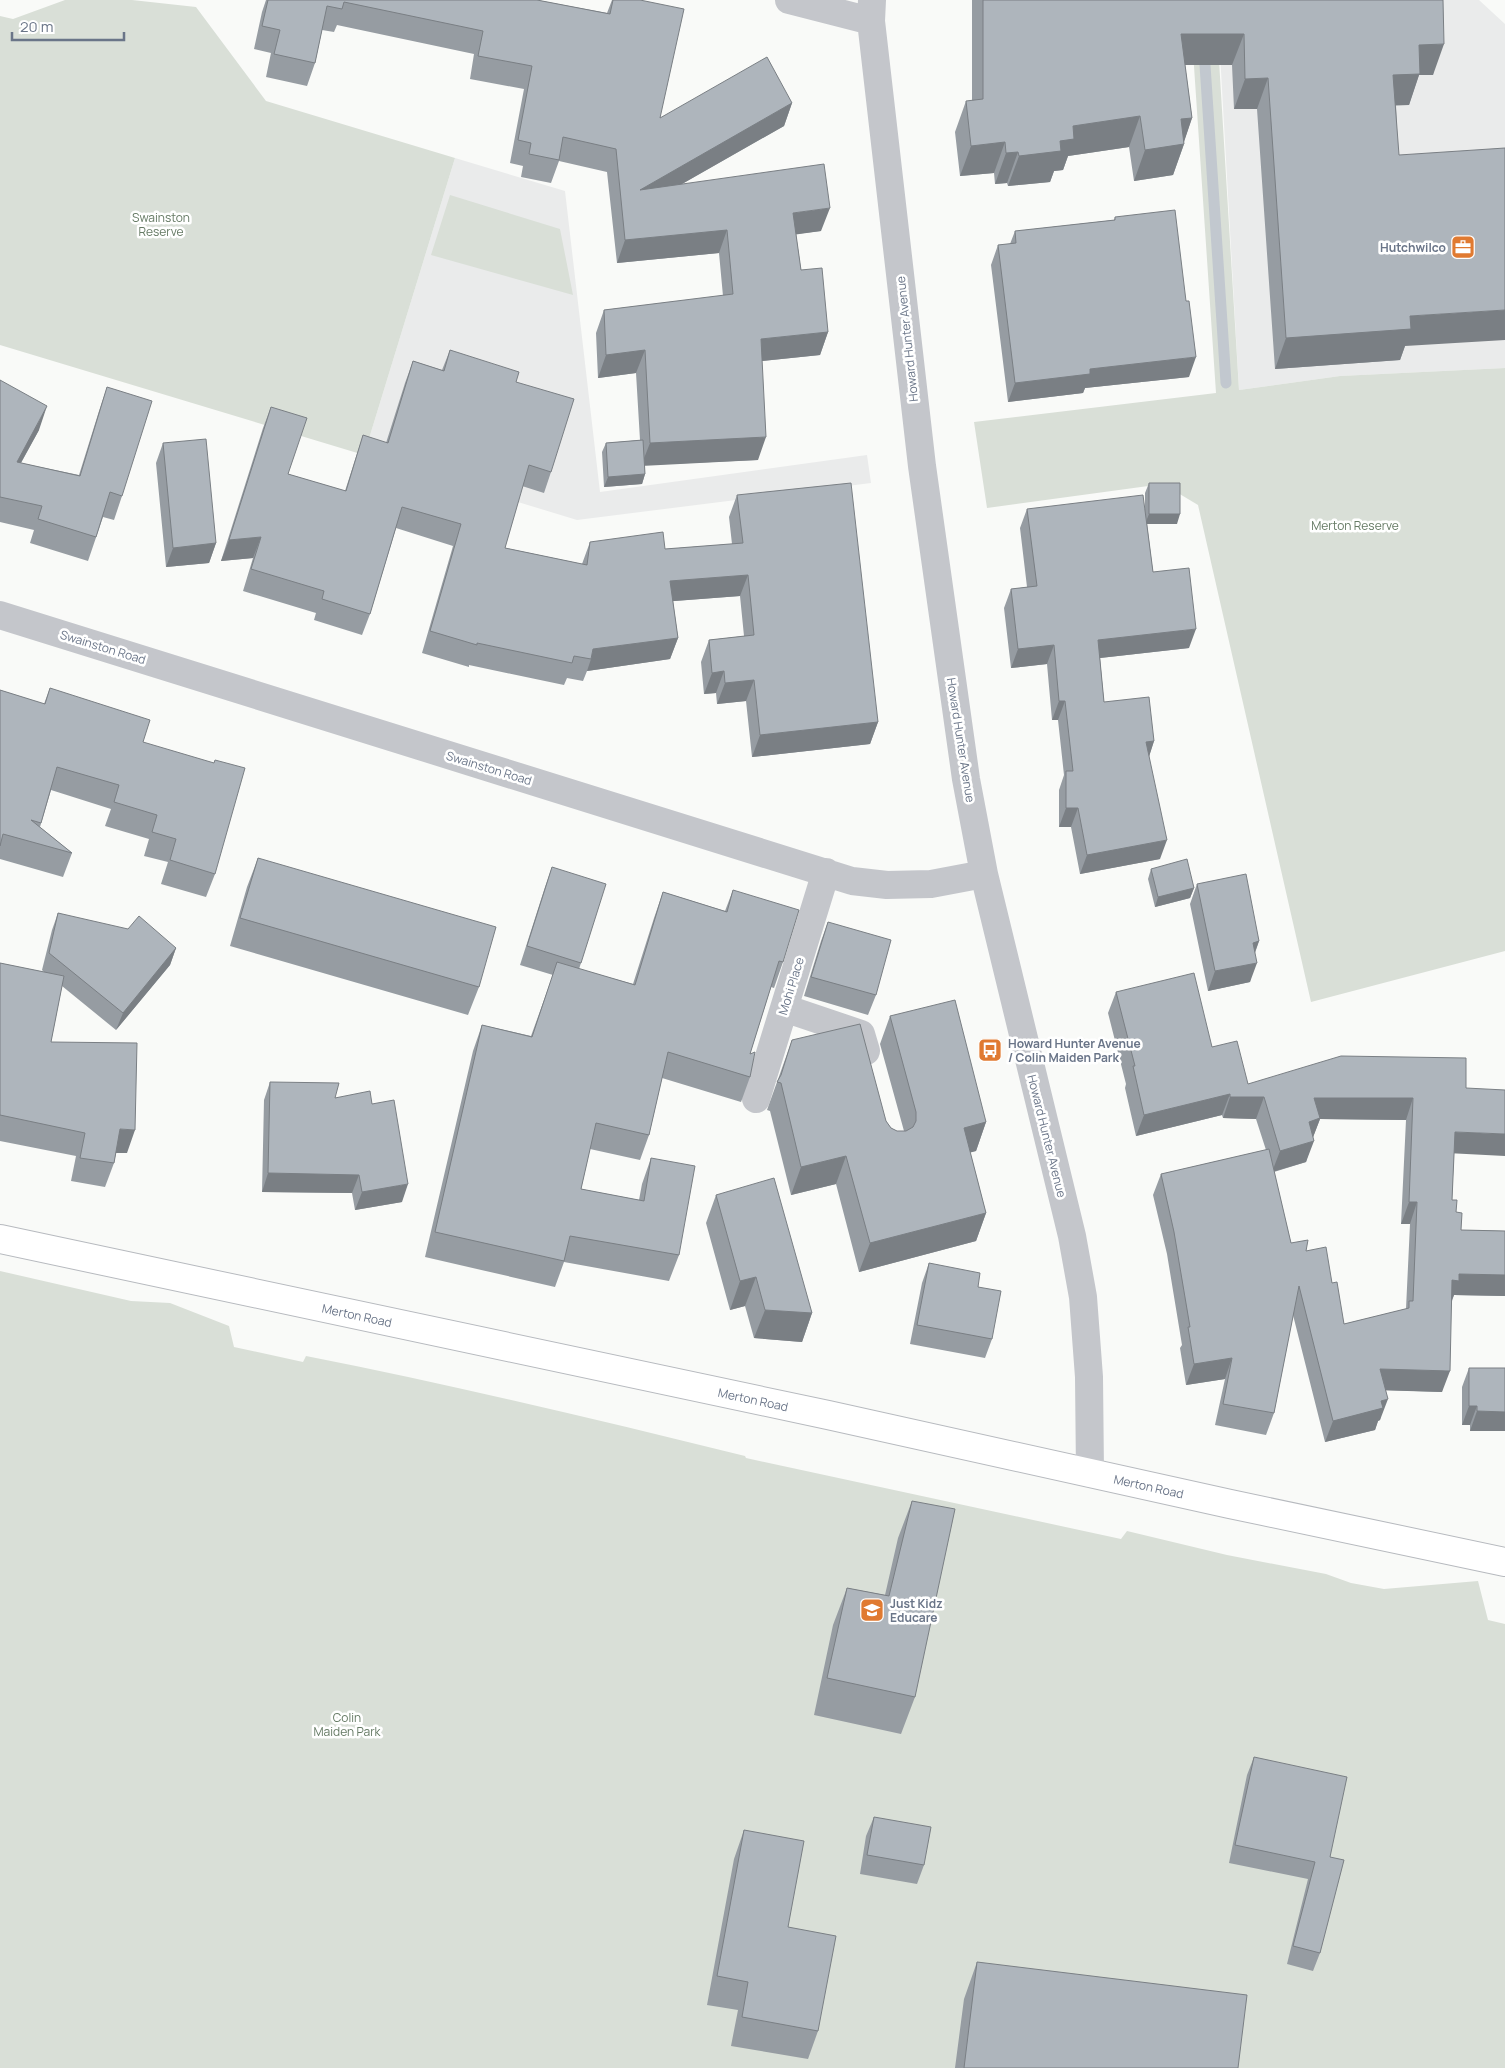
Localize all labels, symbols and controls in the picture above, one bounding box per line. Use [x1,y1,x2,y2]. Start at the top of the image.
scale bar [12,10,125,42]
text: 20 m [20,16,53,37]
park label: Swainston Reserve [132,209,190,240]
office icon: Hutchwilco [1450,234,1476,260]
place label: Hutchwilco [1380,239,1446,256]
street label: Howard Hunter Avenue [892,275,922,403]
park label: Merton Reserve [1311,517,1399,534]
street label: Swainston Road [58,626,148,668]
street label: Howard Hunter Avenue [943,676,979,804]
street label: Swainston Road [444,747,534,789]
street label: Mohi Place [774,955,808,1017]
place label: Howard Hunter Avenue / Colin Maiden Park [1008,1035,1141,1066]
bus stop icon: Howard Hunter Avenue / Colin Maiden Park [977,1037,1003,1063]
street label: Howard Hunter Avenue [1023,1073,1071,1199]
street label: Merton Road [320,1299,394,1331]
street label: Merton Road [717,1383,790,1415]
street label: Merton Road [1112,1470,1185,1502]
place label: Just Kidz Educare [890,1595,943,1626]
school or university icon: Just Kidz Educare [859,1597,885,1623]
park label: Colin Maiden Park [314,1709,382,1740]

